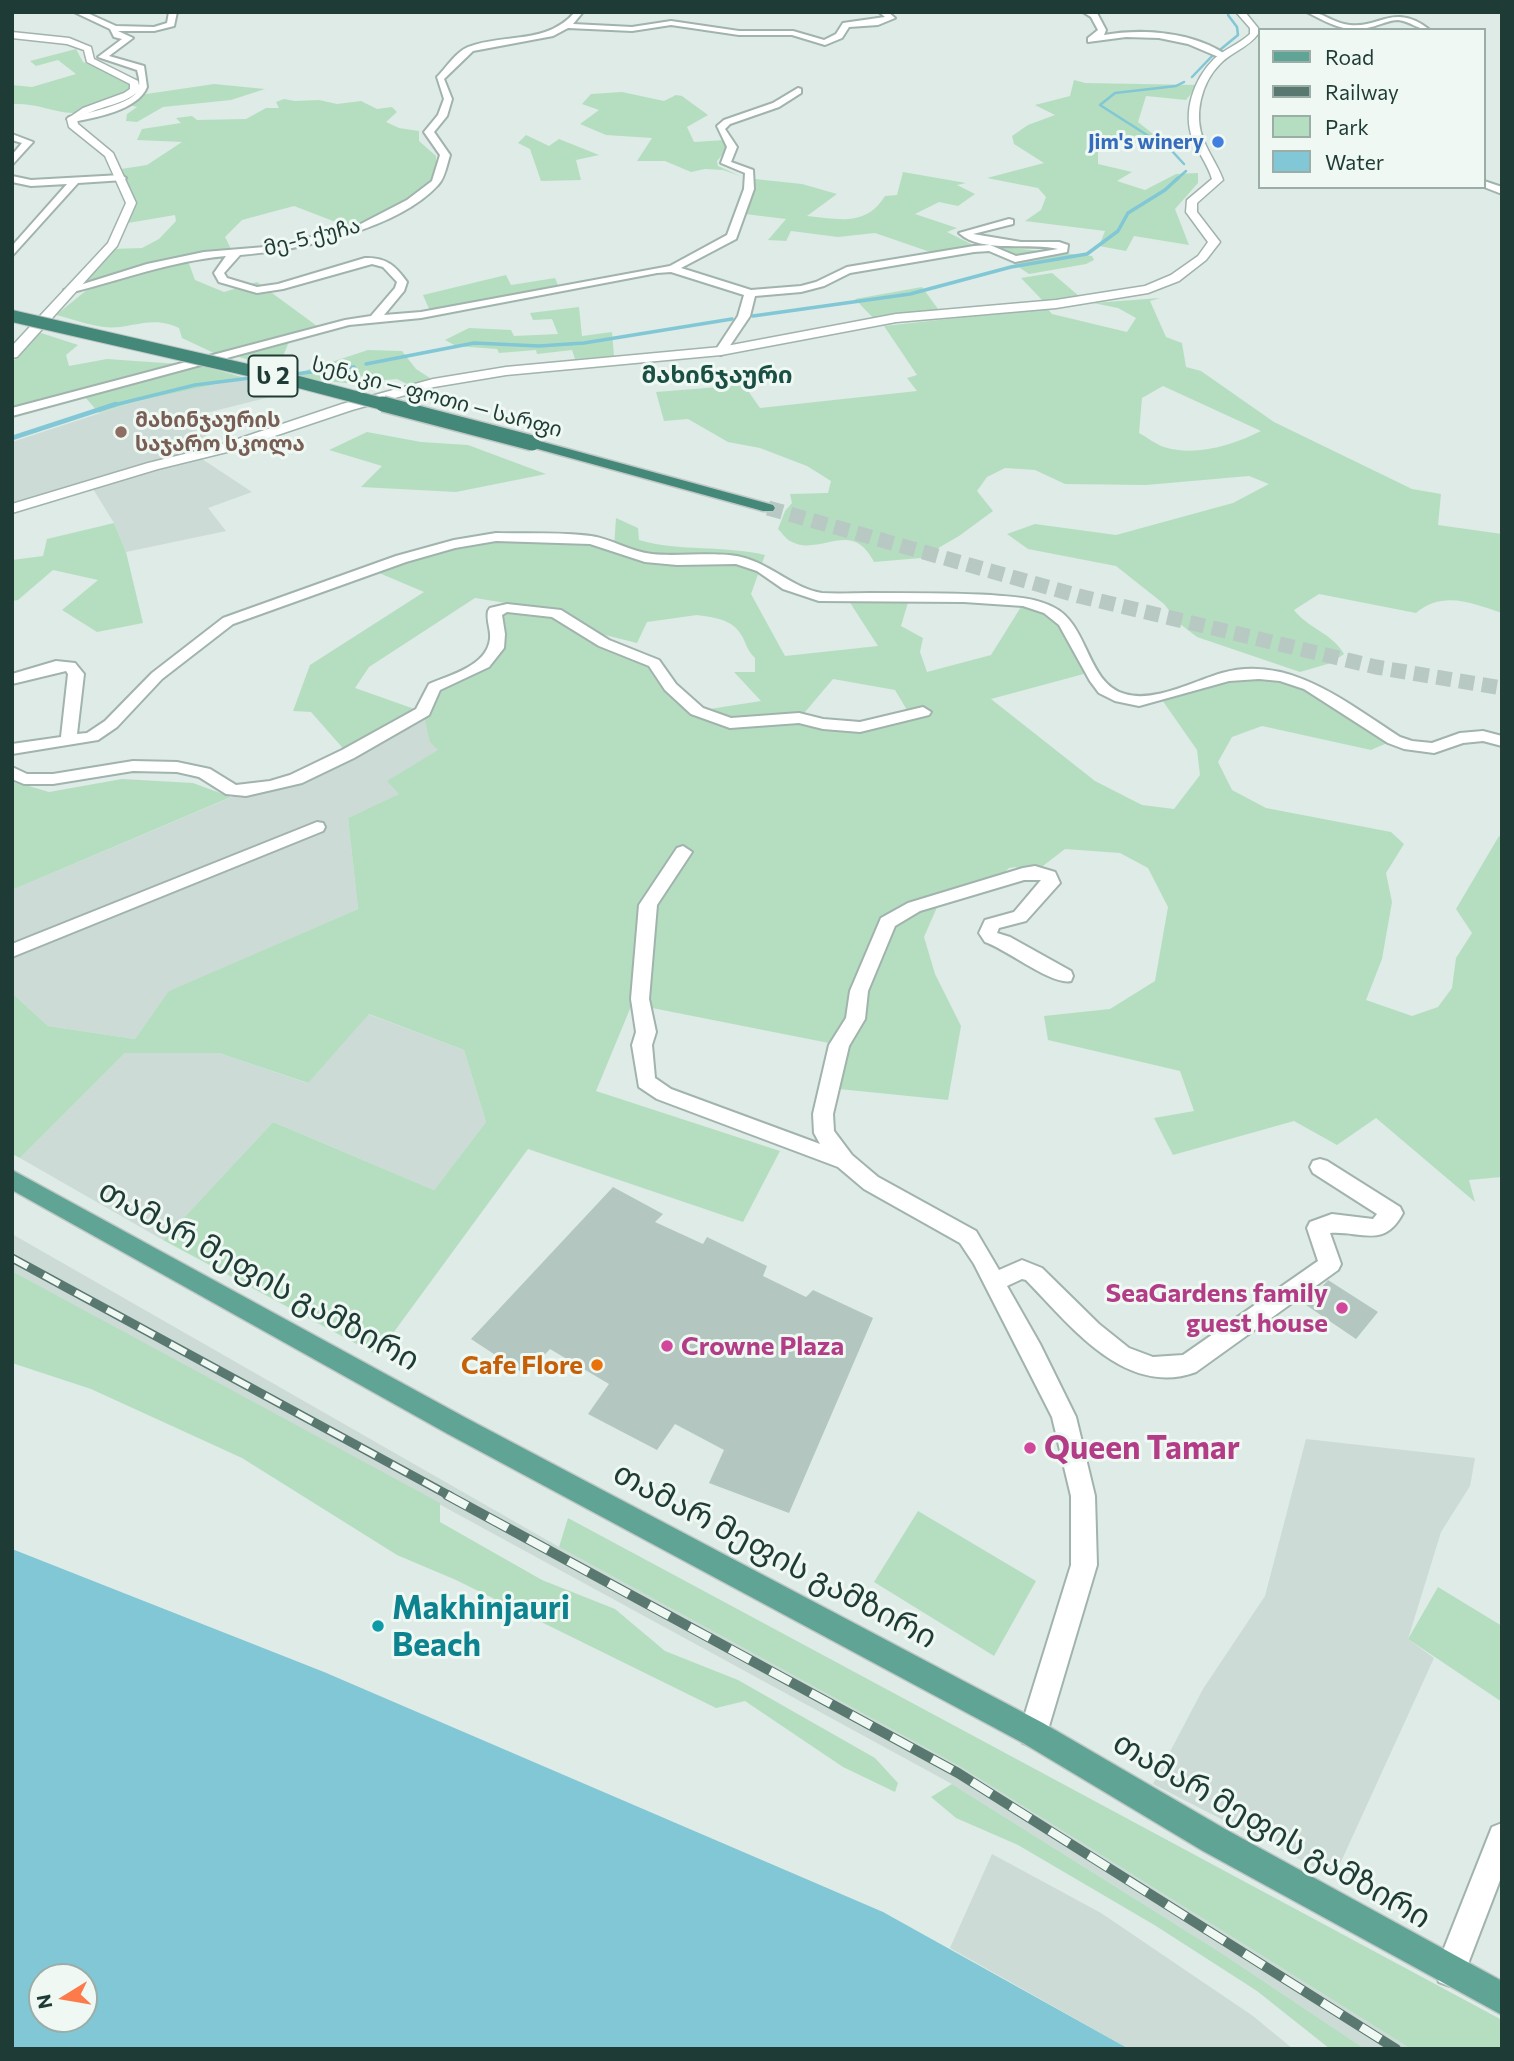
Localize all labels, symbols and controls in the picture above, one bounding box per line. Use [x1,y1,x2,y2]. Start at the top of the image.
legend [1258,28,1486,189]
text: Road [1325,44,1374,69]
text: Railway [1325,79,1399,104]
text: Park [1325,114,1369,139]
place label: Jim's winery [1088,129,1204,155]
marker: Jim's winery [1210,134,1226,150]
text: Water [1325,149,1384,174]
street label: მე-5 ქუჩა [261,213,363,261]
street label: სენაკი — ფოთი — სარფი [309,351,565,443]
road number: ს 2 [248,356,298,396]
district label: მახინჯაური [641,361,793,389]
place label: მახინჯაურის საჯარო სკოლა [135,407,305,457]
marker: მახინჯაურის საჯარო სკოლა [113,424,129,440]
street label: თამარ მეფის გამზირი [92,1171,426,1379]
place label: SeaGardens family guest house [1106,1277,1328,1338]
marker: SeaGardens family guest house [1334,1300,1350,1316]
place label: Crowne Plaza [681,1330,844,1362]
marker: Crowne Plaza [659,1338,675,1354]
place label: Cafe Flore [461,1349,583,1381]
marker: Cafe Flore [589,1357,605,1373]
place label: Queen Tamar [1044,1429,1240,1467]
marker: Queen Tamar [1022,1440,1038,1456]
street label: თამარ მეფის გამზირი [607,1453,943,1657]
place label: Makhinjauri Beach [392,1589,570,1664]
marker: Makhinjauri Beach [370,1618,386,1634]
street label: თამარ მეფის გამზირი [1106,1723,1438,1937]
north arrow [28,1963,98,2033]
text: N [31,1993,57,2011]

